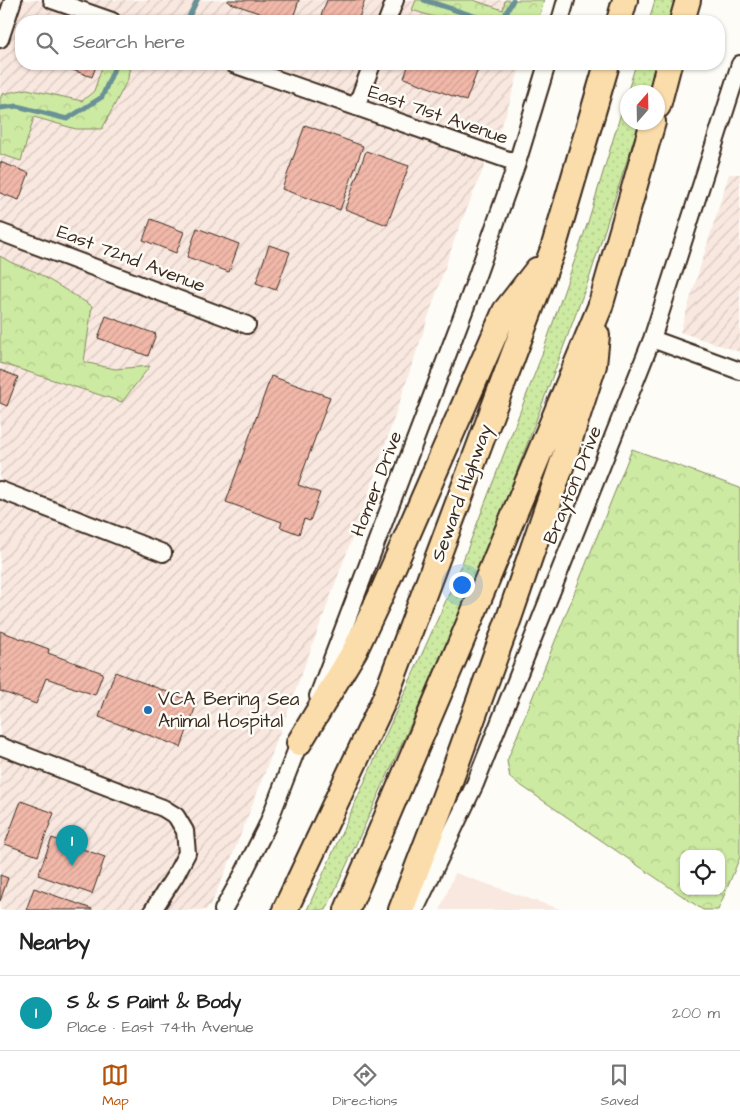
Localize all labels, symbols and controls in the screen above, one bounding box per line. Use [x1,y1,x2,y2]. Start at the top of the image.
search box [15,15,725,70]
icon: search [33,29,61,57]
text: Search here [73,29,185,56]
street label: East 71st Avenue [364,78,512,152]
north arrow [620,85,665,130]
street label: East 72nd Avenue [53,218,209,300]
street label: Seward Highway [425,420,501,566]
street label: Brayton Drive [537,422,610,549]
street label: Homer Drive [344,427,410,541]
your location [449,572,475,598]
place label: VCA Bering Sea Animal Hospital [158,686,300,735]
marker: VCA Bering Sea Animal Hospital [142,704,154,716]
pin: 1 [56,825,88,866]
map controls [680,850,725,895]
button: locate [680,850,725,895]
text: Nearby [20,928,90,957]
text: S & S Paint & Body [67,989,241,1016]
text: 1 [35,1002,37,1024]
text: 200 m [672,1002,720,1024]
text: Place · East 74th Avenue [67,1016,254,1038]
tab: Map [101,1061,129,1111]
tab: Directions [332,1061,397,1111]
tab: Saved [600,1061,639,1111]

